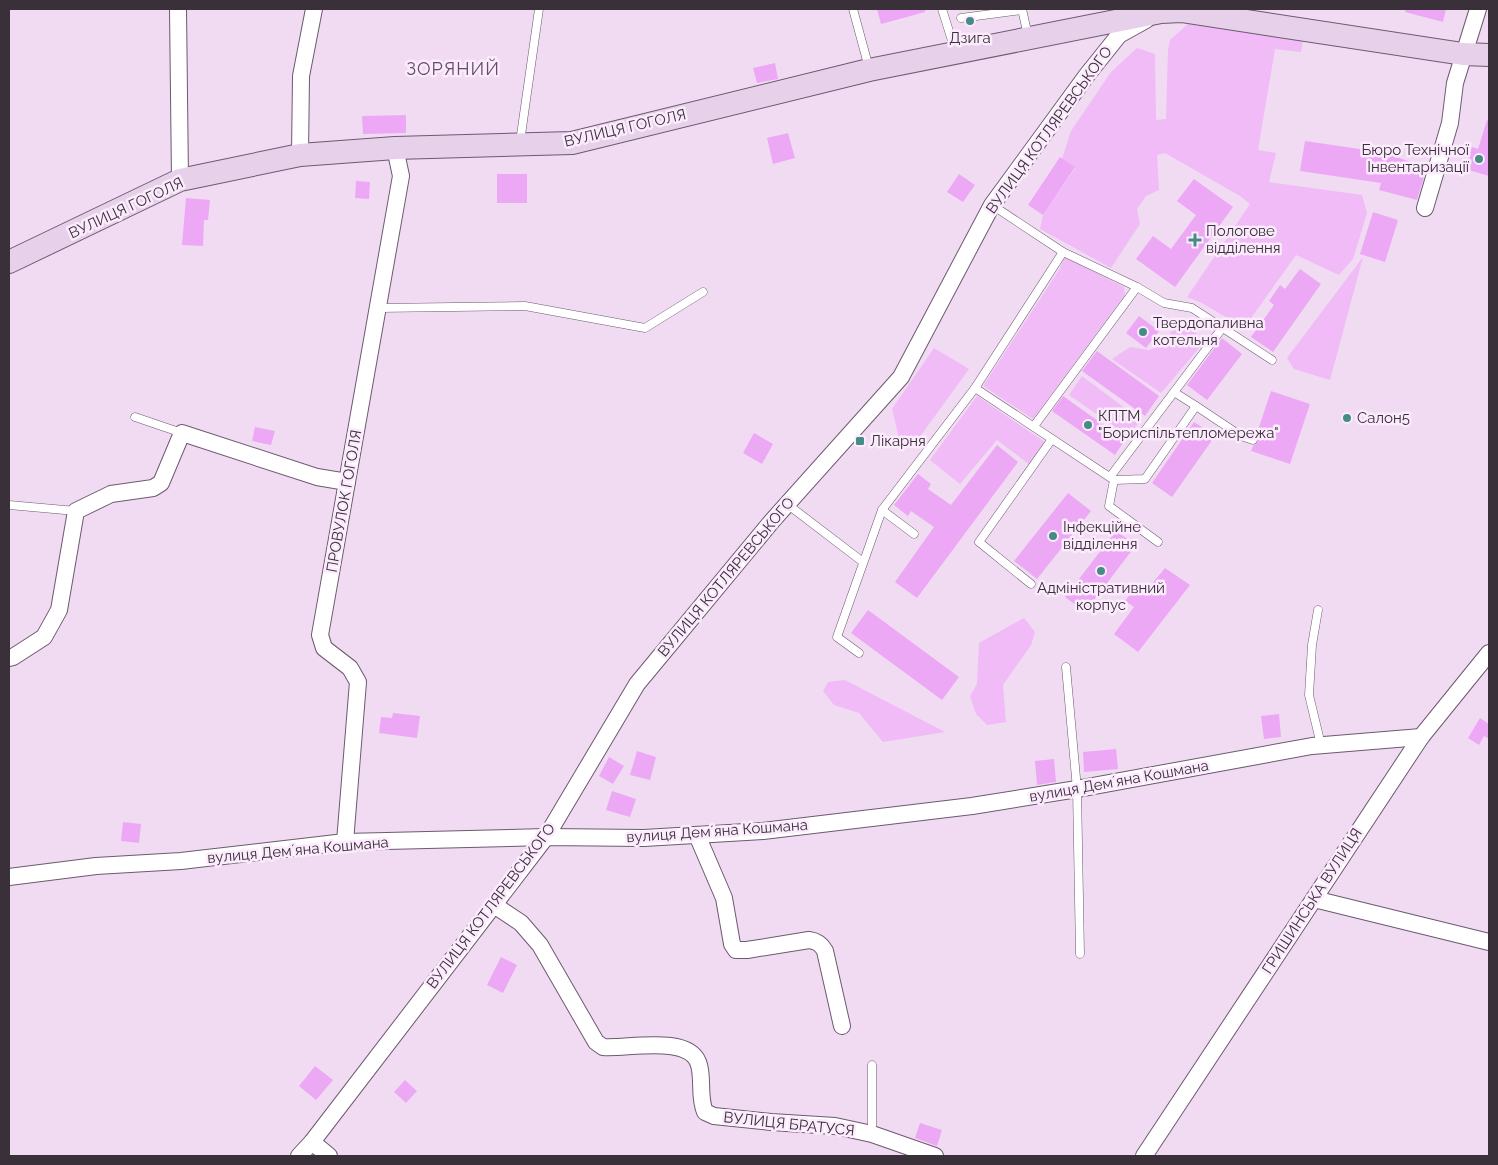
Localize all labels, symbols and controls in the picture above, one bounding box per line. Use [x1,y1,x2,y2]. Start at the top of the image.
marker: Дзига [964,15,976,27]
place label: Дзига [949,29,991,47]
street label: ВУЛИЦЯ КОТЛЯРЕВСЬКОГО [982,43,1116,217]
district label: ЗОРЯНИЙ [406,58,500,79]
street label: ВУЛИЦЯ ГОГОЛЯ [562,105,688,151]
place label: Бюро Технічної Інвентаризації [1361,141,1470,176]
marker: Бюро Технічної Інвентаризації [1473,153,1485,165]
street label: ВУЛИЦЯ ГОГОЛЯ [66,174,186,242]
place label: Пологове відділення [1206,222,1281,257]
marker: Пологове відділення [1188,233,1202,247]
place label: Твердопаливна котельня [1153,314,1264,349]
marker: Твердопаливна котельня [1137,326,1149,338]
place label: КПТМ "Бориспільтепломережа" [1098,407,1279,442]
place label: Салон5 [1357,409,1410,427]
marker: Салон5 [1341,412,1353,424]
marker: КПТМ "Бориспільтепломережа" [1082,419,1094,431]
street label: ПРОВУЛОК ГОГОЛЯ [323,428,365,574]
place label: Лікарня [870,432,926,450]
marker: Лікарня [854,435,866,447]
street label: ВУЛИЦЯ КОТЛЯРЕВСЬКОГО [654,494,798,660]
place label: Інфекційне відділення [1063,518,1141,553]
marker: Інфекційне відділення [1047,530,1059,542]
marker: Адміністративний корпус [1095,565,1107,577]
place label: Адміністративний корпус [1037,579,1165,614]
street label: вулиця Демʼяна Кошмана [1028,756,1210,806]
street label: вулиця Демʼяна Кошмана [626,816,808,846]
street label: ВУЛИЦЯ КОТЛЯРЕВСЬКОГО [423,820,559,992]
street label: ГРИШИНСЬКА ВУЛИЦЯ [1258,825,1366,977]
street label: вулиця Демʼяна Кошмана [207,833,389,867]
street label: ВУЛИЦЯ БРАТУСЯ [723,1108,855,1140]

